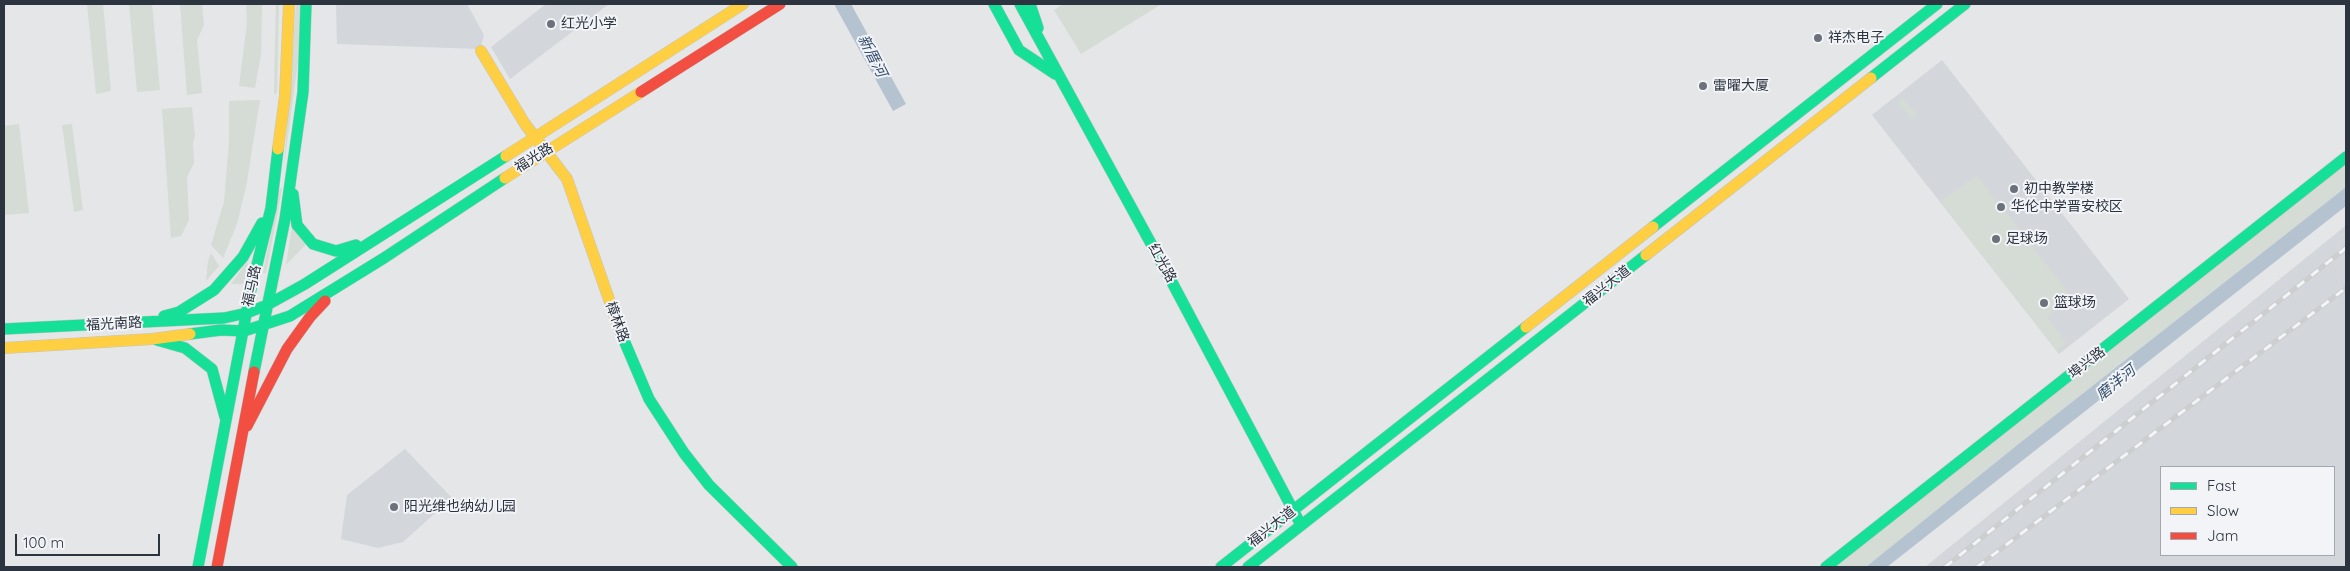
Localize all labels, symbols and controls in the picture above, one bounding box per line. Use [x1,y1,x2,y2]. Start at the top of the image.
place label: 红光小学 [561,16,617,32]
marker: 红光小学 [545,18,557,30]
place label: 祥杰电子 [1828,30,1884,46]
water label: 新厝河 [854,32,890,80]
marker: 祥杰电子 [1812,32,1824,44]
place label: 雷曜大厦 [1713,78,1769,94]
marker: 雷曜大厦 [1697,80,1709,92]
street label: 福光路 [512,140,556,176]
place label: 初中教学楼 [2024,181,2094,197]
marker: 初中教学楼 [2008,183,2020,195]
place label: 华伦中学晋安校区 [2011,199,2123,215]
marker: 华伦中学晋安校区 [1995,201,2007,213]
place label: 足球场 [2006,231,2048,247]
marker: 足球场 [1990,233,2002,245]
street label: 红光路 [1144,241,1180,285]
street label: 福兴大道 [1580,262,1634,310]
street label: 福马路 [239,264,265,308]
place label: 篮球场 [2054,295,2096,311]
marker: 篮球场 [2038,297,2050,309]
street label: 樟林路 [602,299,632,345]
street label: 福光南路 [86,314,142,334]
street label: 埠兴路 [2065,343,2109,383]
water label: 磨洋河 [2093,362,2139,404]
legend [2160,466,2335,556]
text: Fast [2207,476,2236,495]
place label: 阳光维也纳幼儿园 [404,499,516,515]
marker: 阳光维也纳幼儿园 [388,501,400,513]
text: Slow [2207,501,2239,520]
street label: 福兴大道 [1245,503,1299,551]
scale bar [18,524,162,556]
text: Jam [2207,526,2238,545]
text: 100 m [23,533,64,552]

